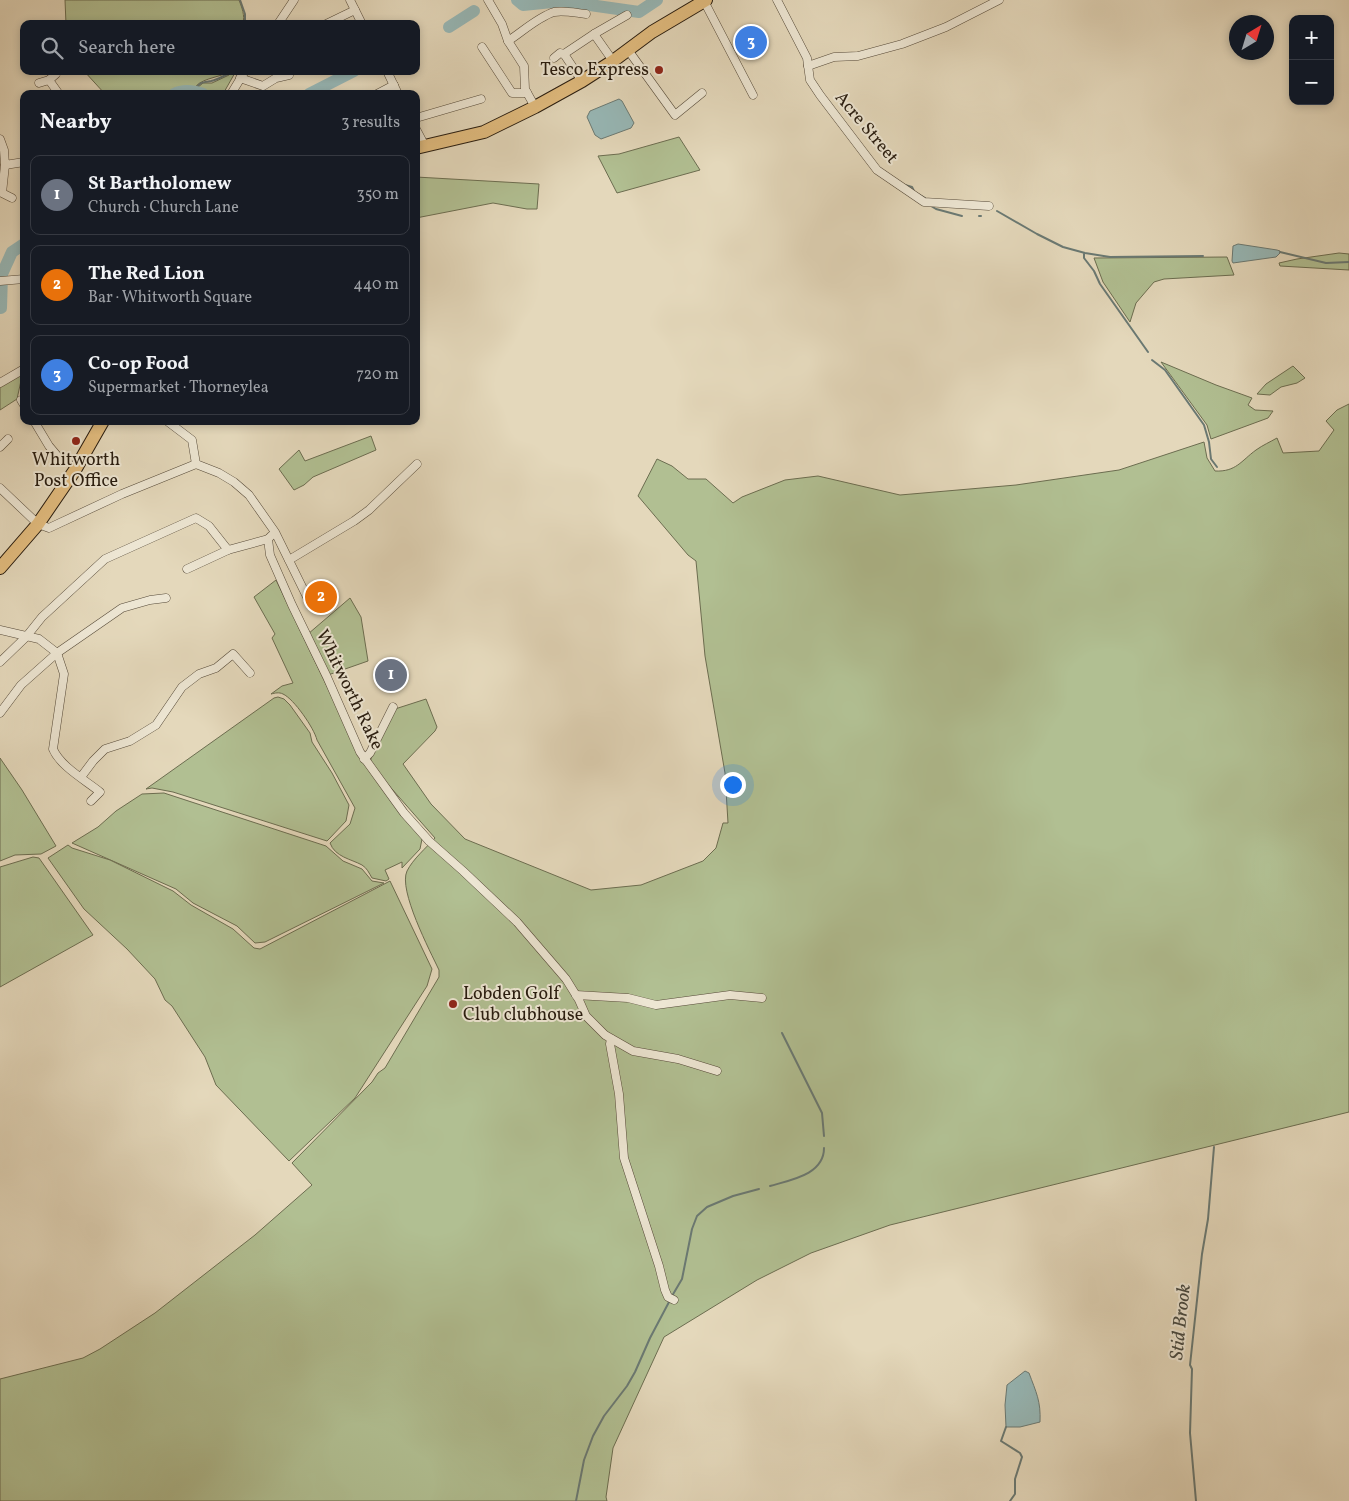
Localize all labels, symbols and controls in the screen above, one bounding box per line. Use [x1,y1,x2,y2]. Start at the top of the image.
north arrow [1229,15,1274,60]
map controls [1289,15,1334,105]
button: + [1289,15,1334,60]
search box [20,20,420,75]
pin: 3 [735,23,767,61]
icon: search [38,34,66,62]
text: Search here [78,35,175,61]
place label: Tesco Express [540,58,649,83]
button: − [1289,60,1334,105]
marker: Tesco Express [653,64,665,76]
street label: Acre Street [828,87,904,169]
text: Nearby [40,108,111,137]
text: 3 results [341,112,400,134]
text: St Bartholomew [88,171,231,197]
text: 1 [54,184,60,206]
text: 350 m [356,184,399,206]
text: Church · Church Lane [88,197,239,219]
text: The Red Lion [88,261,205,287]
text: 2 [53,274,61,296]
text: 440 m [353,274,399,296]
text: Bar · Whitworth Square [88,287,252,309]
text: Co-op Food [88,351,189,377]
text: 3 [53,364,61,386]
text: 720 m [356,364,399,386]
text: Supermarket · Thorneylea [88,377,269,399]
marker: Whitworth Post Office [70,435,82,447]
place label: Whitworth Post Office [32,448,120,494]
pin: 2 [305,578,337,616]
street label: Whitworth Rake [309,626,389,754]
pin: 1 [375,656,407,694]
your location [720,772,746,798]
place label: Lobden Golf Club clubhouse [463,982,583,1028]
marker: Lobden Golf Club clubhouse [447,998,459,1010]
water label: Stid Brook [1164,1283,1198,1361]

